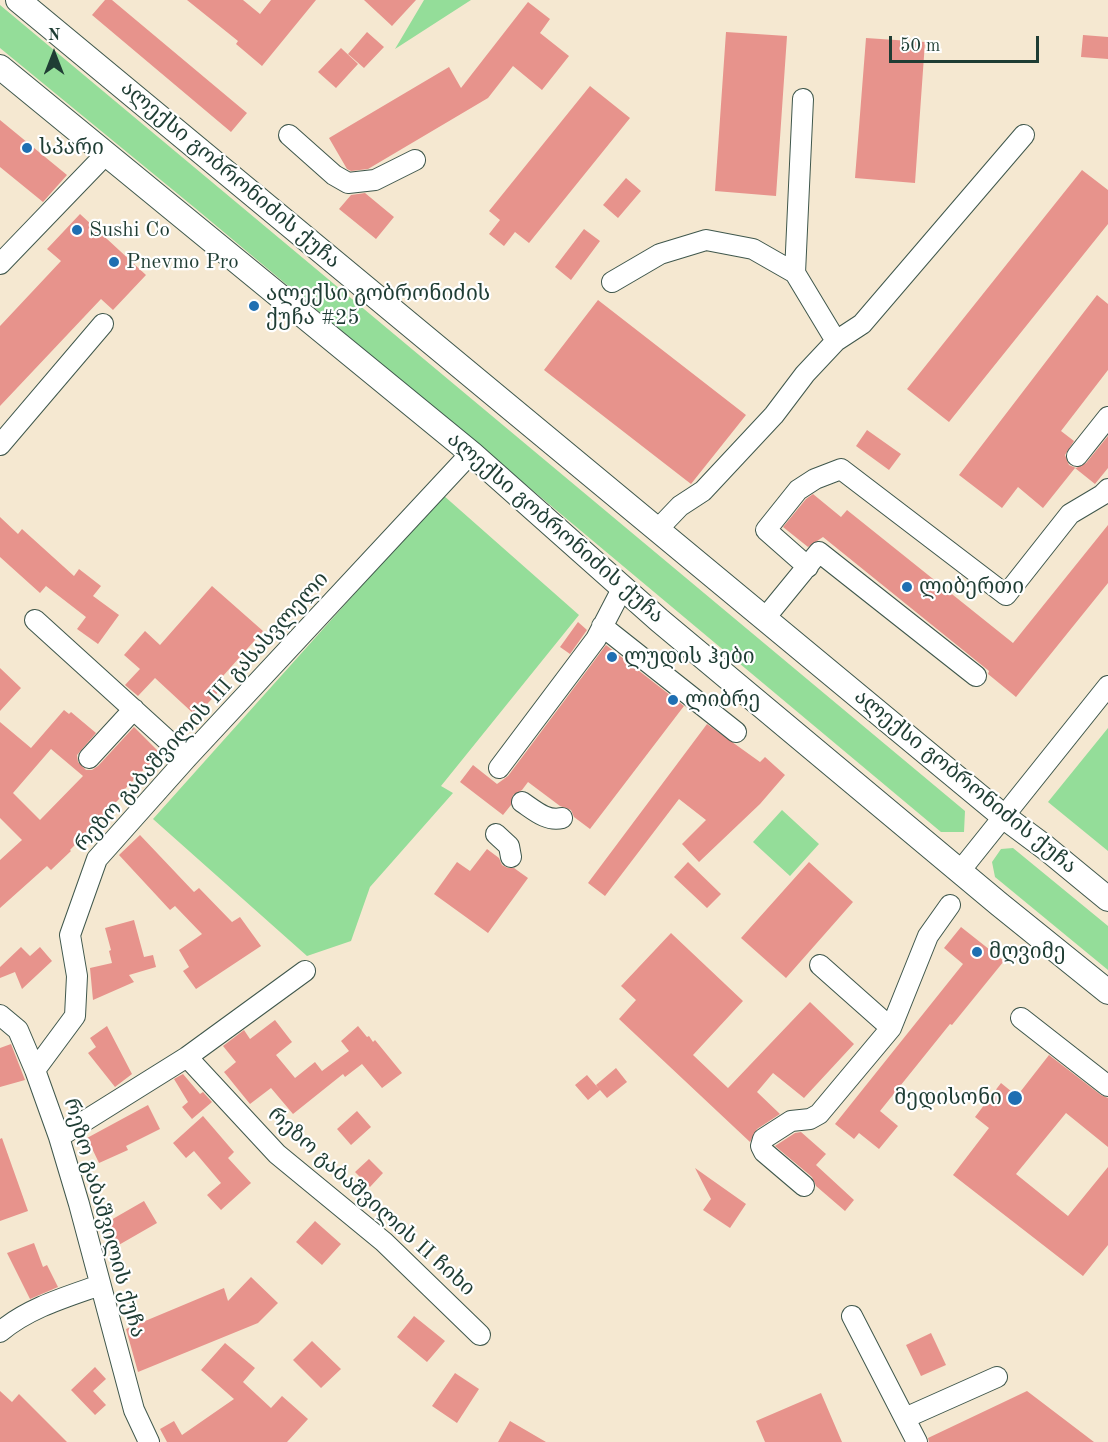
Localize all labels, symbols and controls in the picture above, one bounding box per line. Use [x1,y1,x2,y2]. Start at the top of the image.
north arrow [24,24,84,84]
scale bar [892,24,1042,62]
text: N [48,28,60,44]
text: 50 m [900,37,940,55]
street label: ალექსი გობრონიძის ქუჩა [115,76,345,274]
place label: სპარი [39,135,104,161]
marker: სპარი [20,141,34,155]
place label: Sushi Co [89,217,170,243]
marker: Sushi Co [70,223,84,237]
place label: Pnevmo Pro [126,249,239,275]
marker: Pnevmo Pro [107,255,121,269]
place label: ალექსი გობრონიძის ქუჩა #25 [266,281,490,331]
marker: ალექსი გობრონიძის ქუჩა #25 [247,299,261,313]
street label: ალექსი გობრონიძის ქუჩა [441,427,669,629]
street label: რეზო გაბაშვილის III გასასვლელი [70,567,334,857]
place label: ლიბერთი [919,574,1024,600]
marker: ლიბერთი [900,580,914,594]
place label: ლუდის ჰები [624,644,755,670]
marker: ლუდის ჰები [605,650,619,664]
street label: ალექსი გობრონიძის ქუჩა [849,684,1081,880]
place label: ლიბრე [685,687,760,713]
marker: ლიბრე [666,693,680,707]
place label: მღვიმე [989,939,1066,965]
marker: მღვიმე [970,945,984,959]
place label: მედისონი [894,1085,1002,1111]
marker: მედისონი [1006,1089,1024,1107]
street label: რეზო გაბაშვილის ქუჩა [58,1096,150,1340]
street label: რეზო გაბაშვილის II ჩიხი [262,1102,480,1302]

